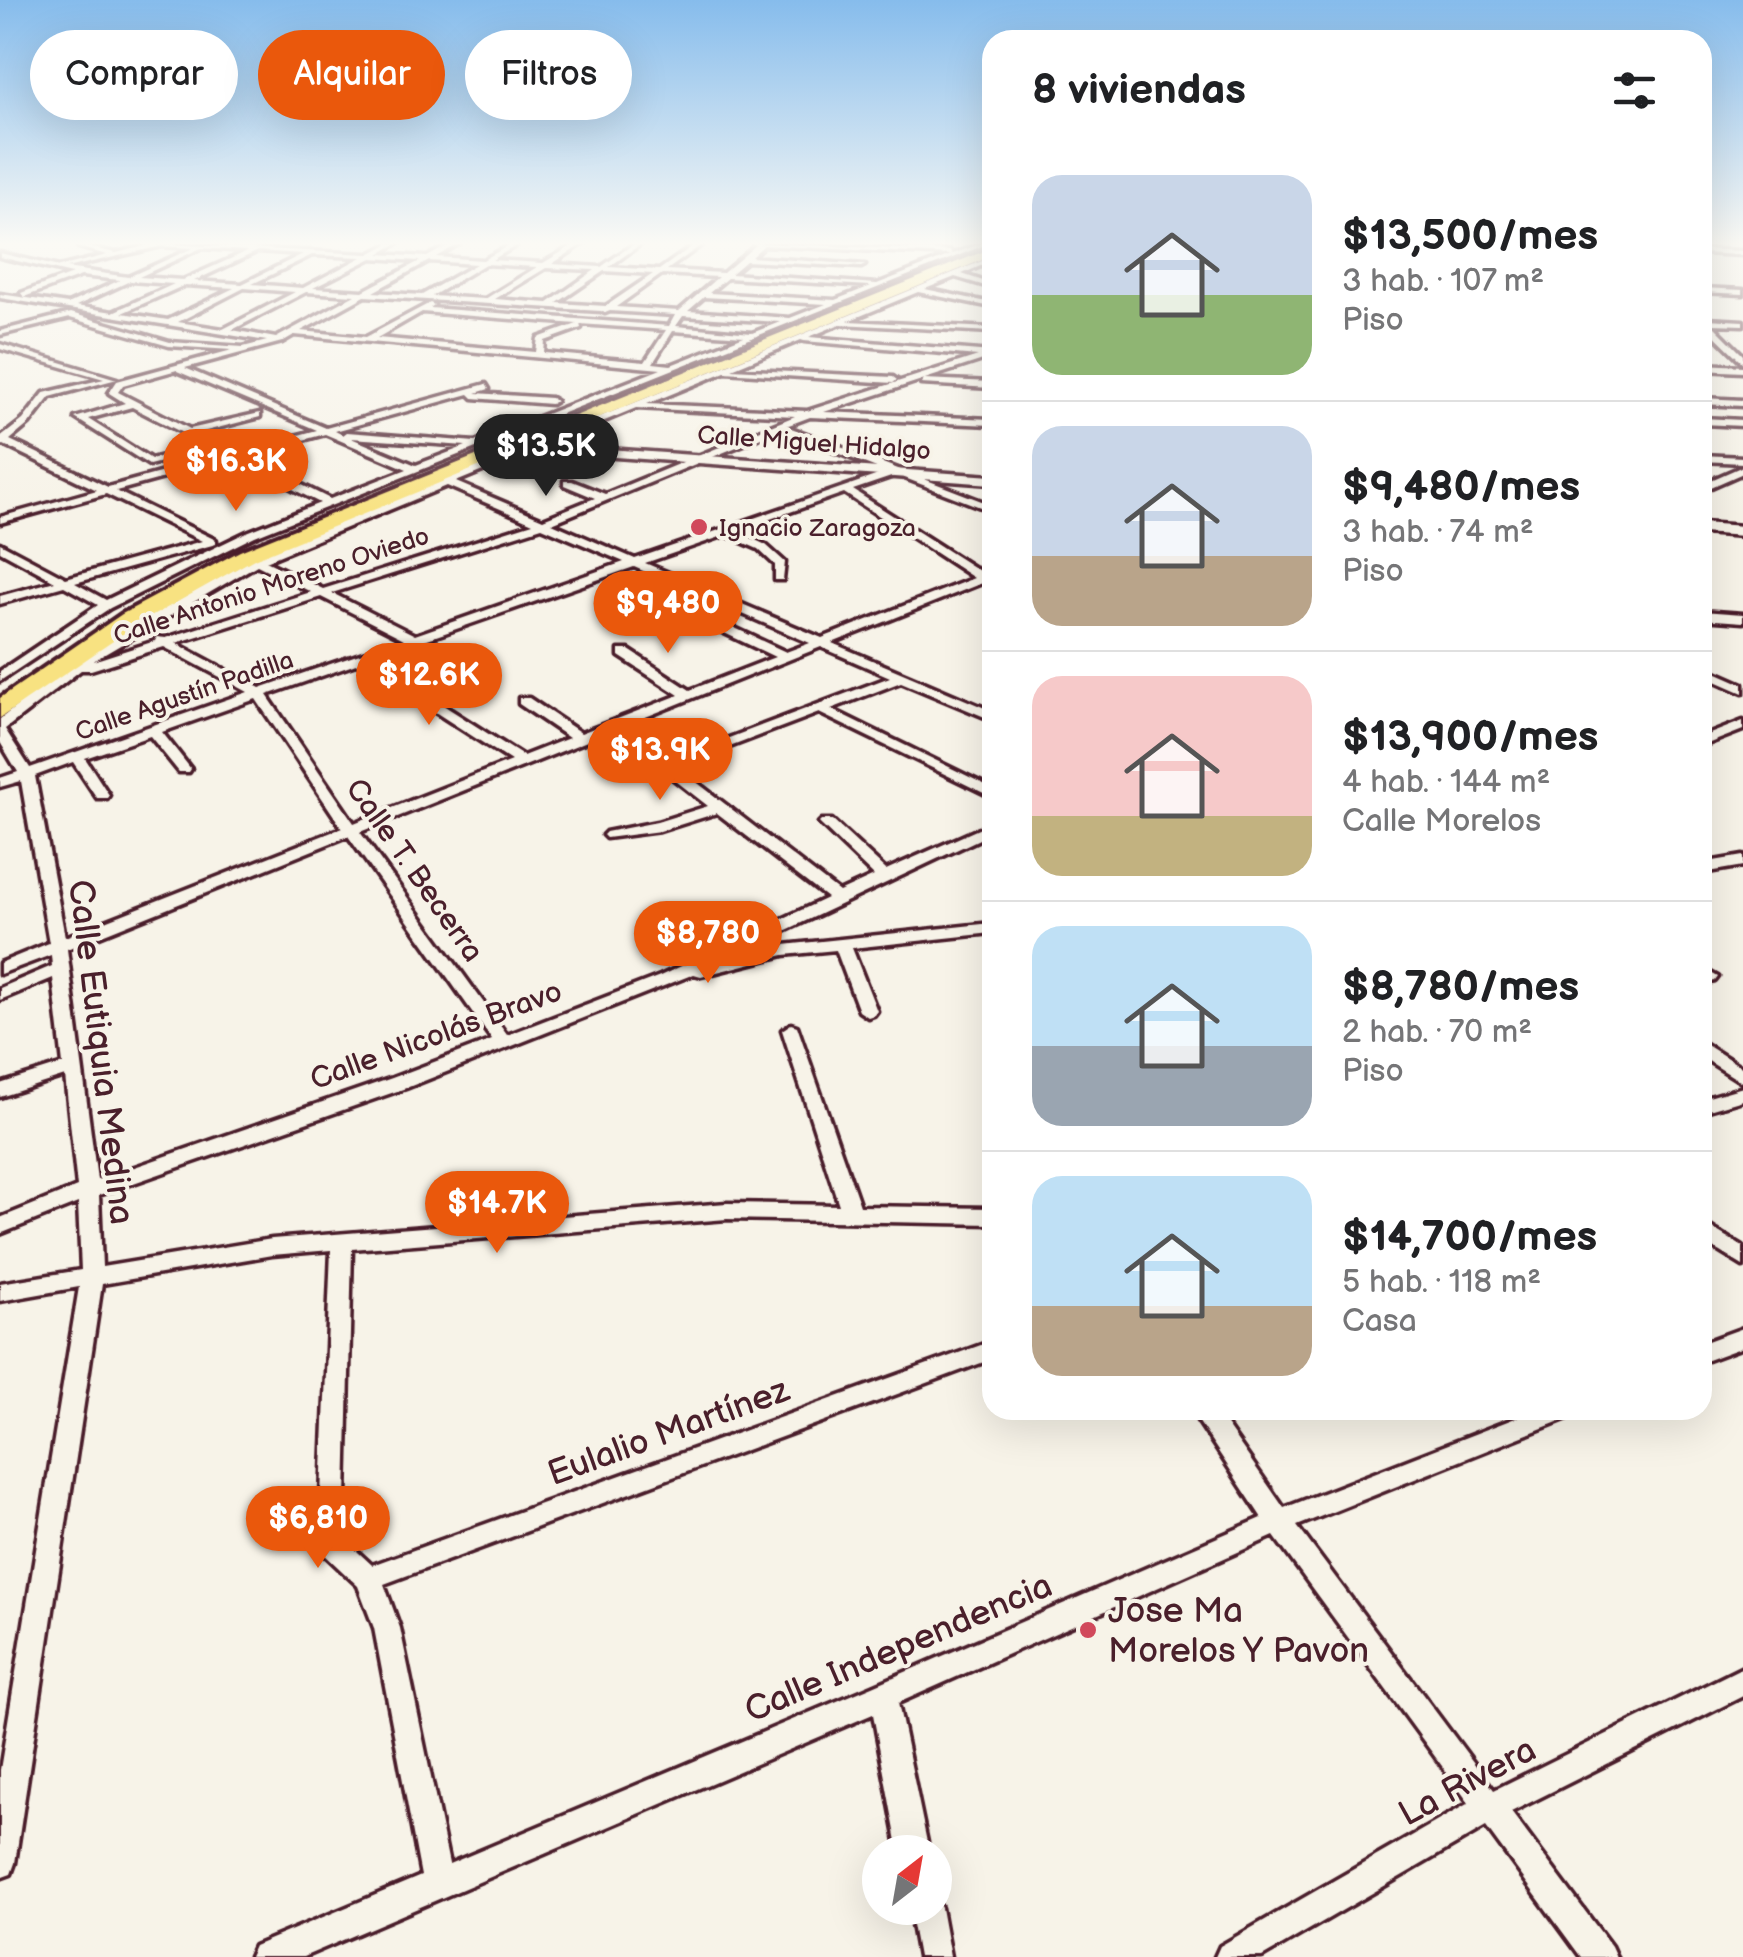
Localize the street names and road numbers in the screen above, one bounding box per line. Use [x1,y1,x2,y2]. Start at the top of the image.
street label: Calle Miguel Hidalgo [696,420,932,467]
street label: Calle Antonio Moreno Oviedo [110,521,433,652]
street label: Calle Agustín Padilla [71,645,298,748]
street label: Calle T. Becerra [338,772,491,969]
street label: Calle Eutiquia Medina [58,877,143,1227]
street label: Calle Nicolás Bravo [306,974,567,1098]
street label: Eulalio Martínez [542,1368,796,1496]
street label: Calle Independencia [738,1564,1059,1733]
street label: La Rivera [1392,1728,1544,1836]

